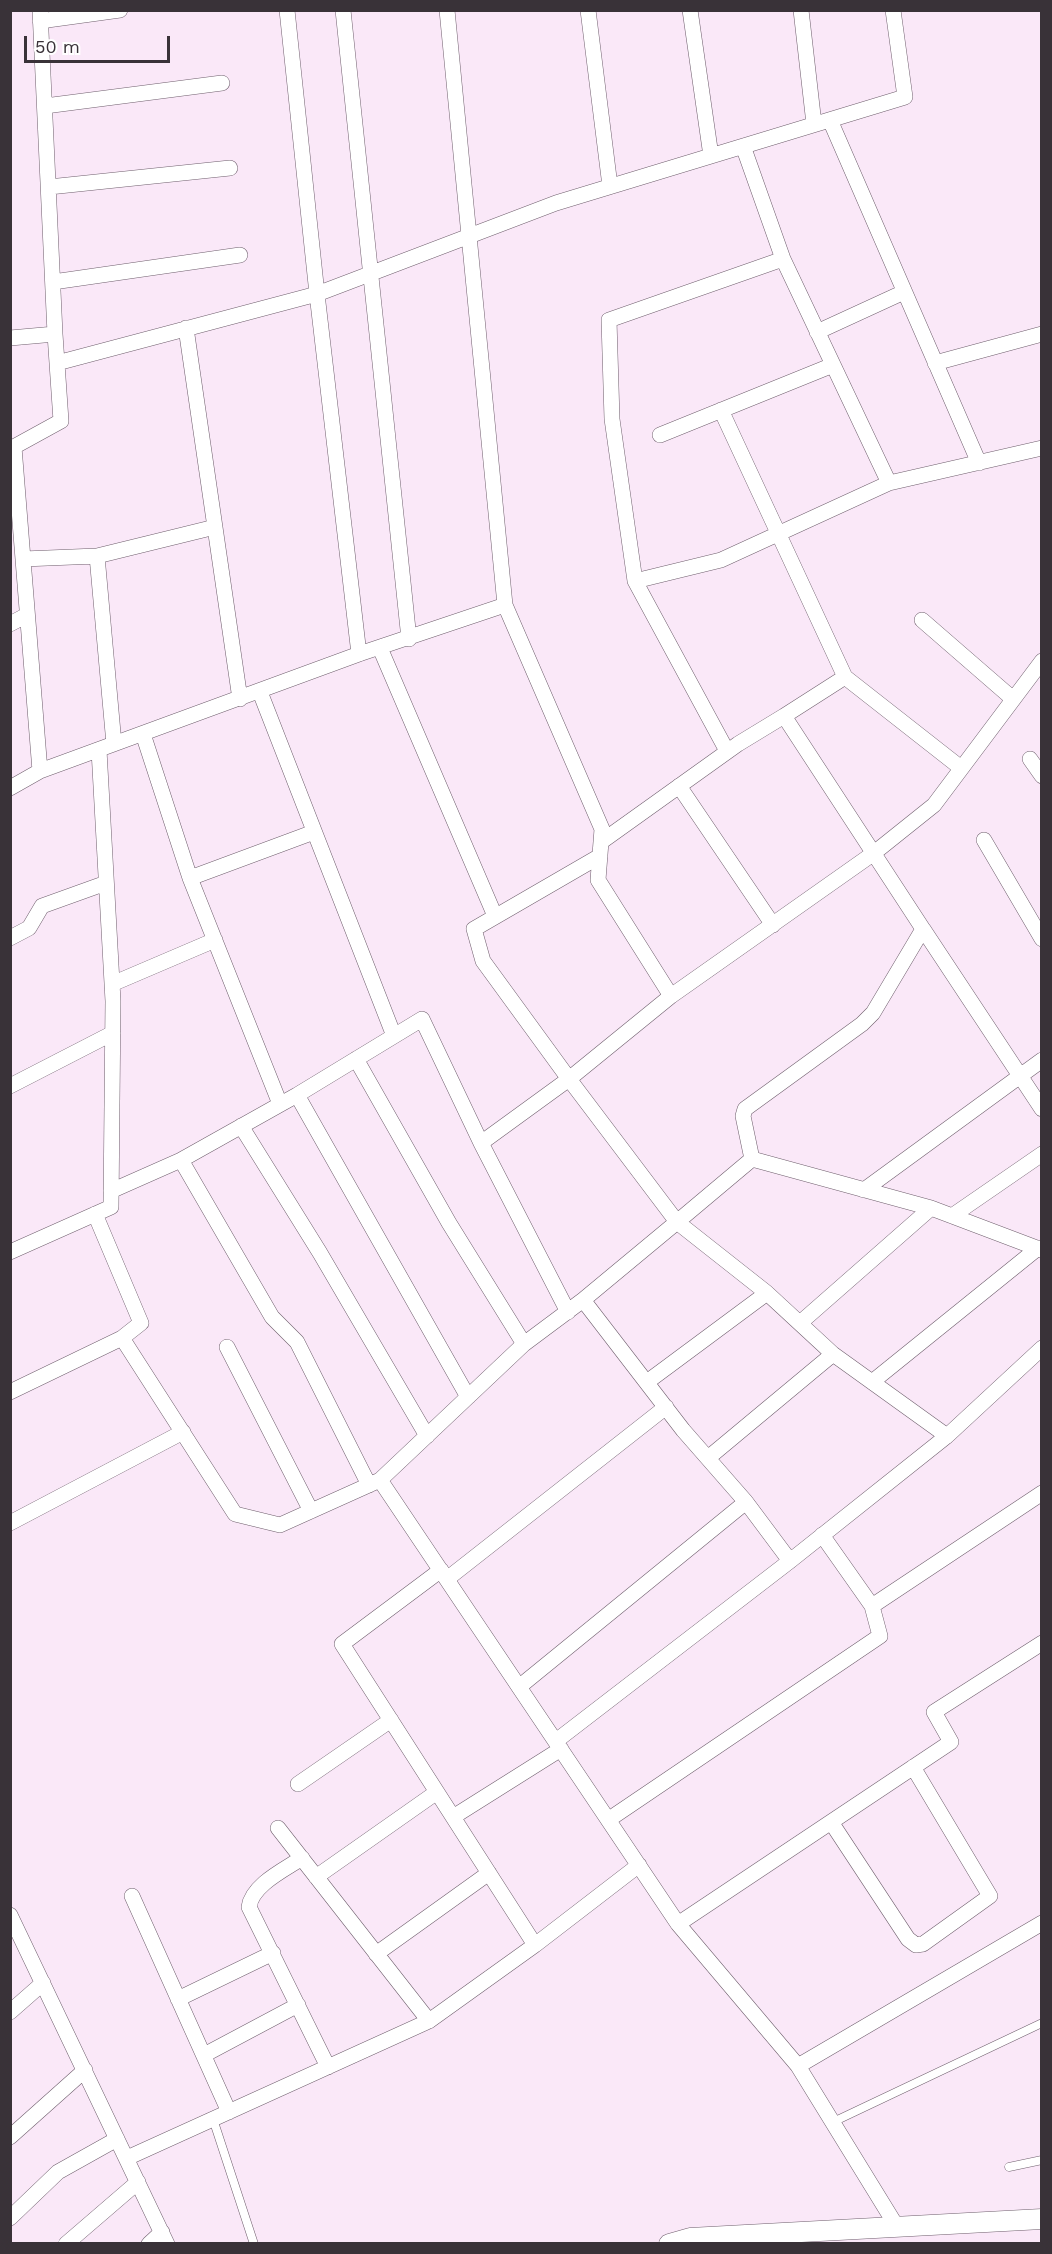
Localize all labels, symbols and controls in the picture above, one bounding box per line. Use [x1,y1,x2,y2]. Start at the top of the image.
scale bar [27,24,172,62]
text: 50 m [35,36,80,57]

